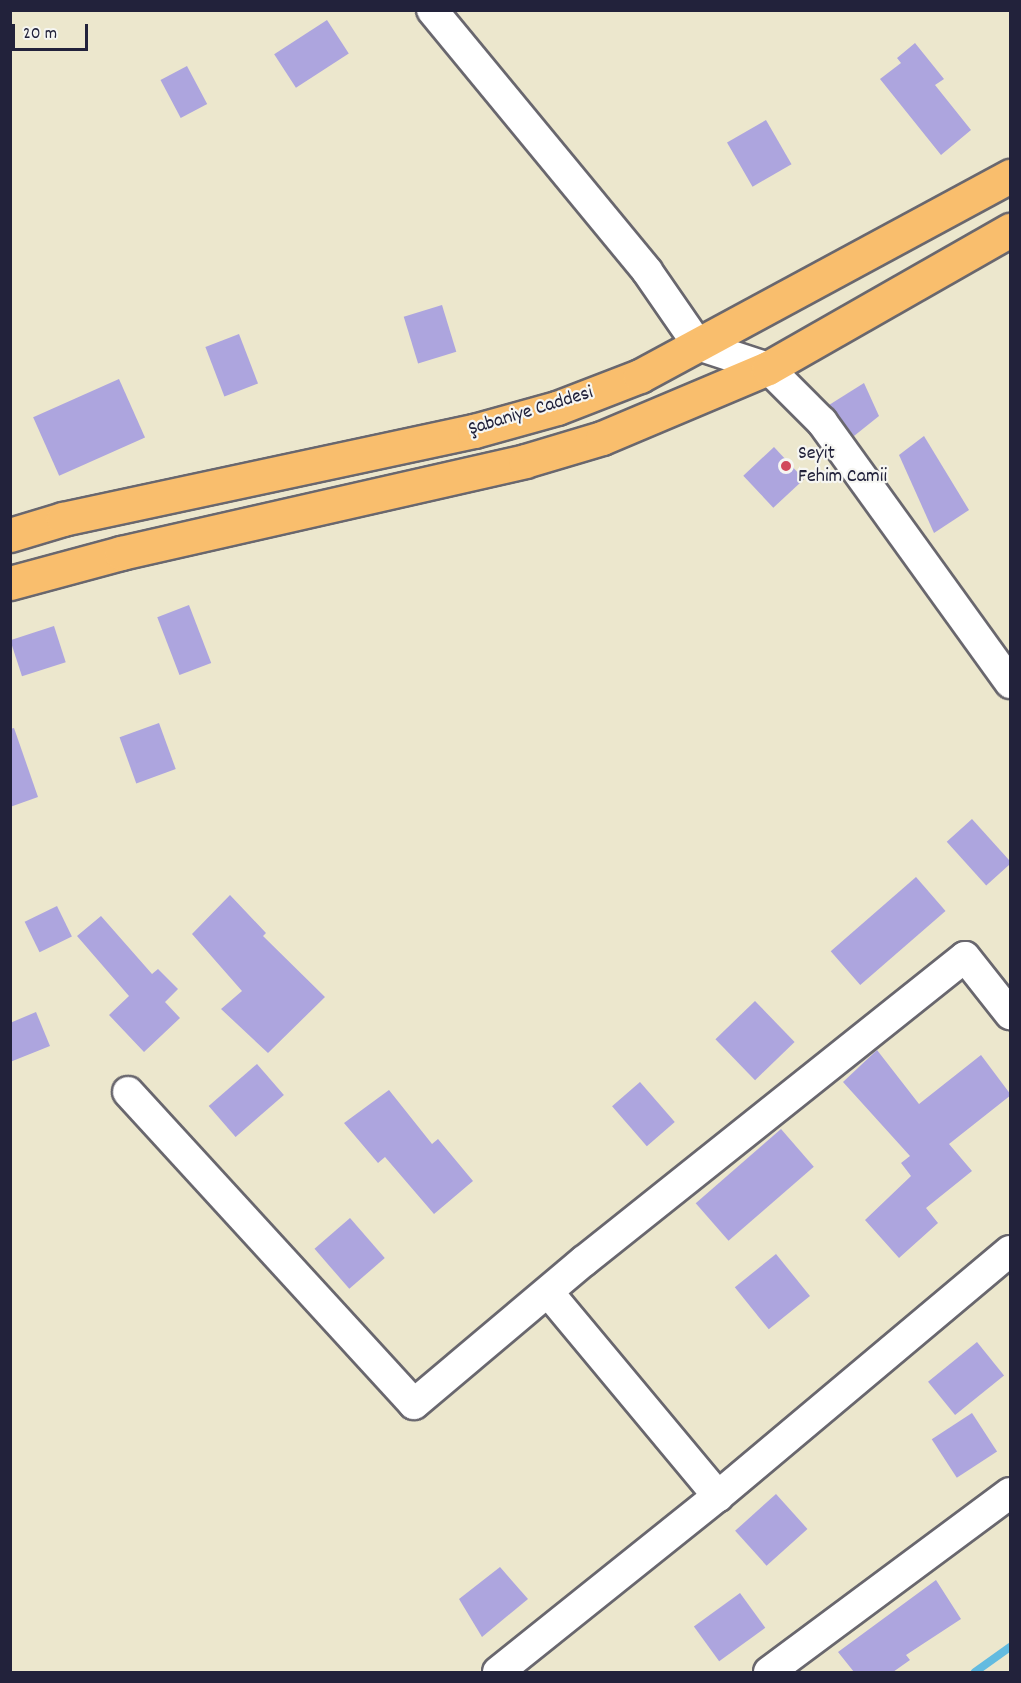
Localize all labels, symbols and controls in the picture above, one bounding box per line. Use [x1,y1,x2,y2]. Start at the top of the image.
scale bar [15,12,92,50]
text: 20 m [23,22,57,47]
street label: Şabaniye Caddesi [466,382,596,442]
place label: Seyit Fehim Camii [798,442,887,489]
marker: Seyit Fehim Camii [779,459,793,473]

